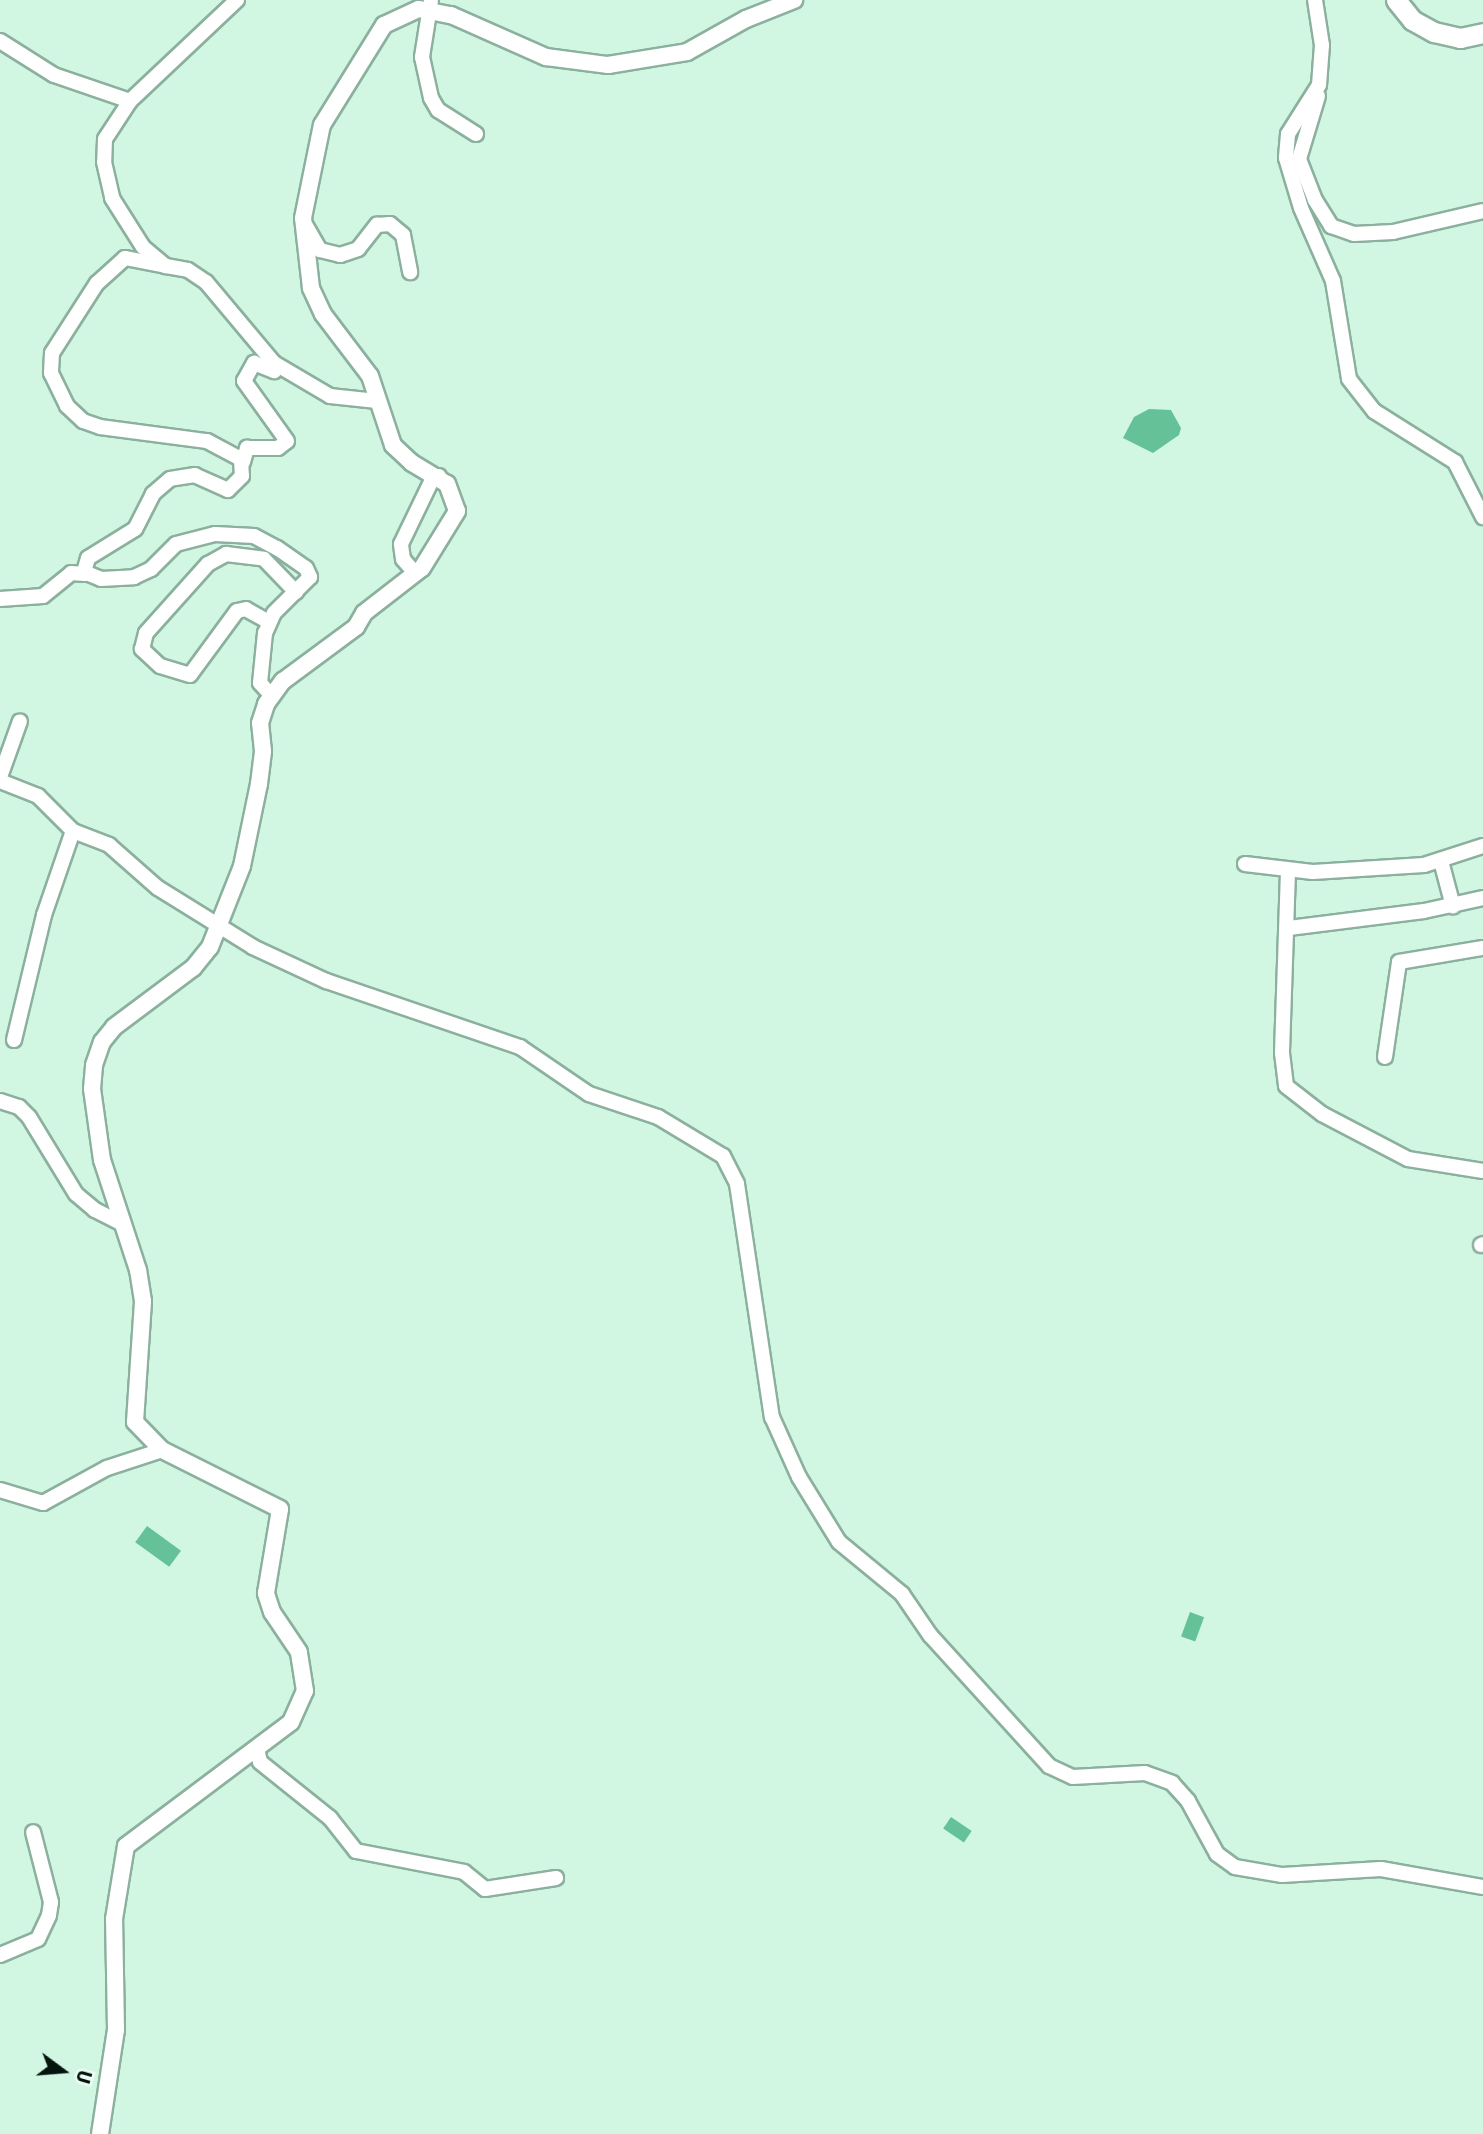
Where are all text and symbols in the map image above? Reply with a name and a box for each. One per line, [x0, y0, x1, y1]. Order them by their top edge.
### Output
north arrow [28, 2036, 98, 2106]
text: U [71, 2068, 96, 2086]

